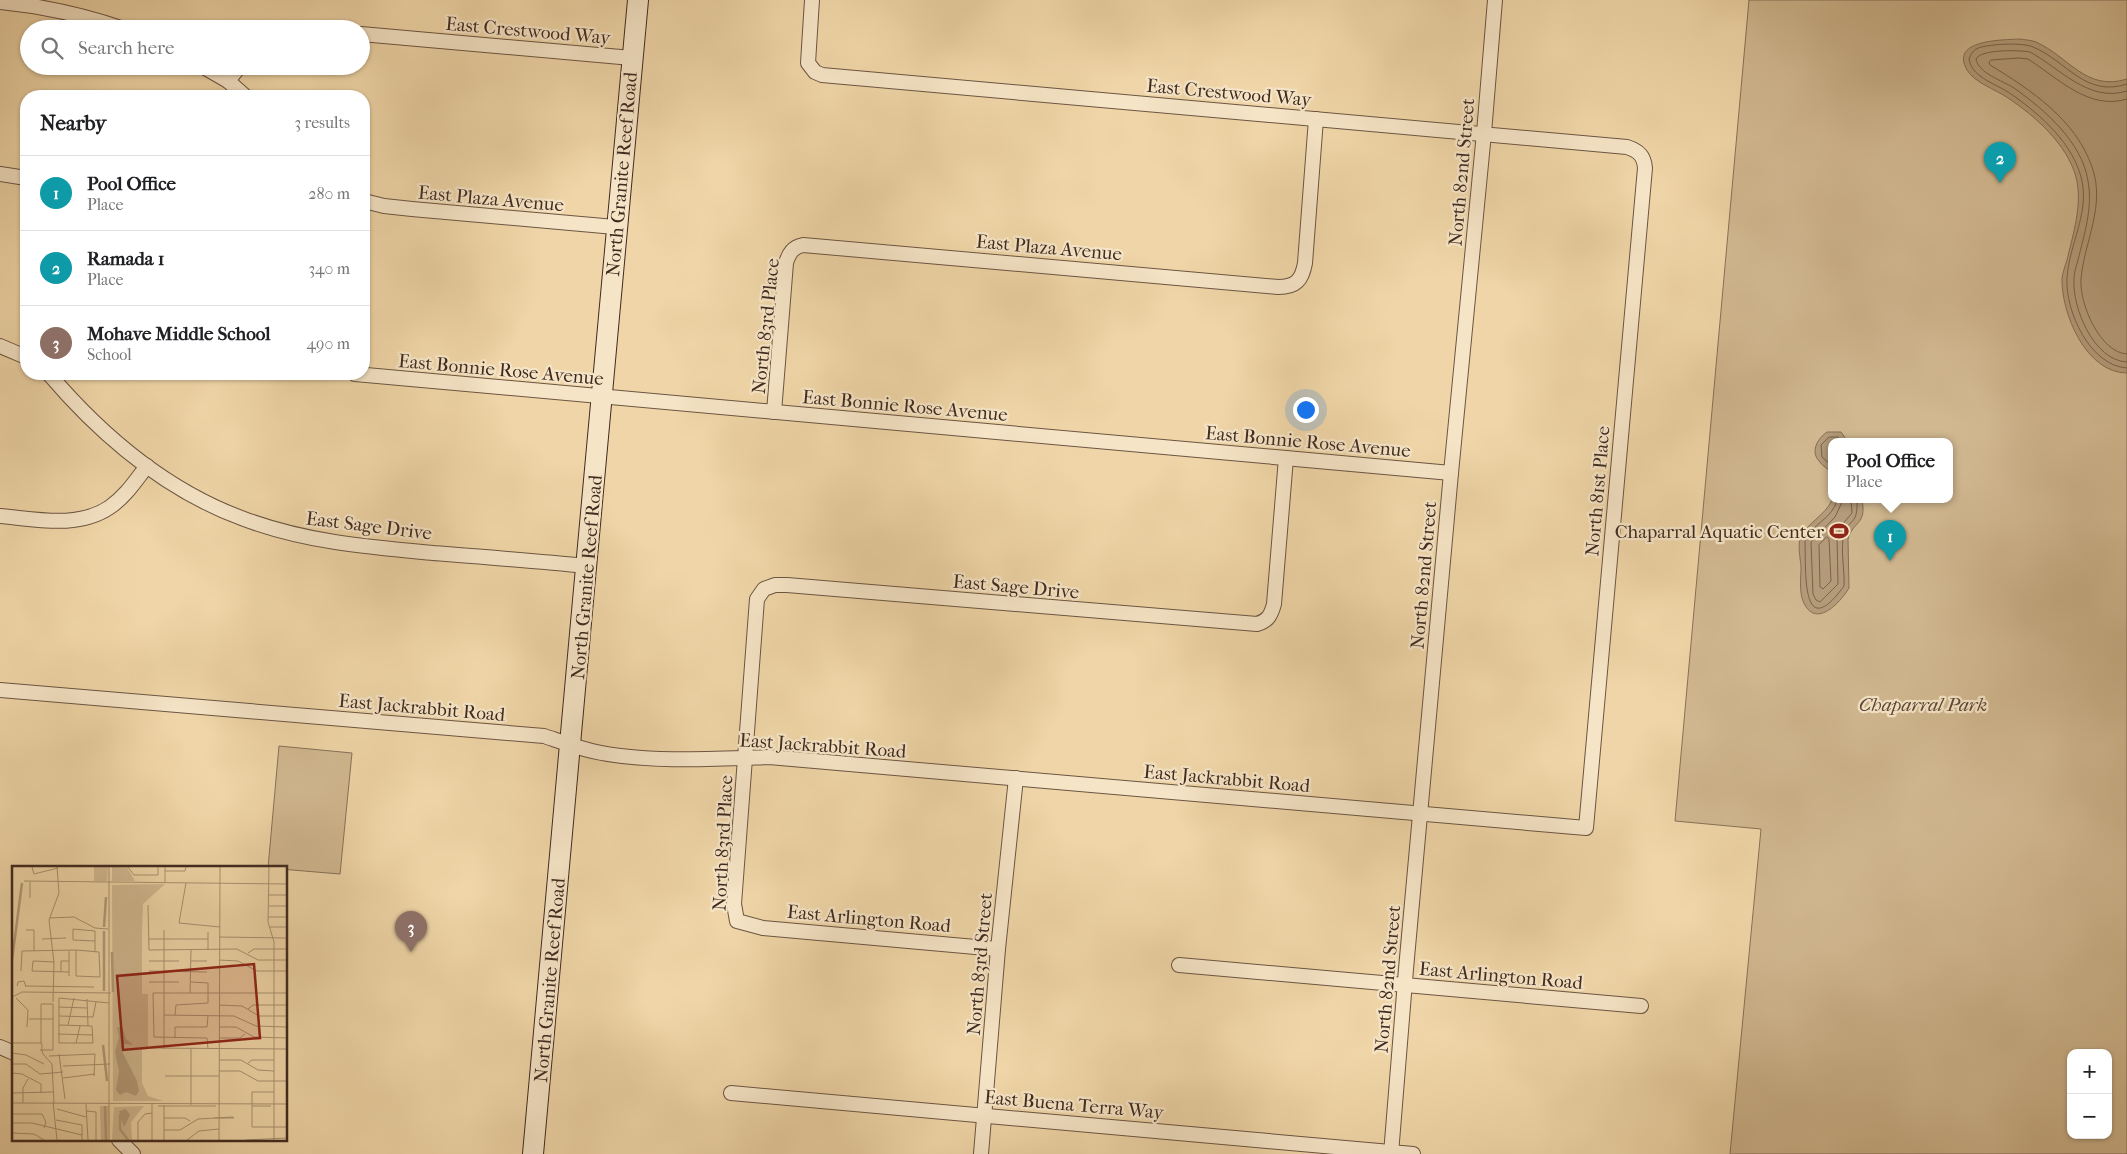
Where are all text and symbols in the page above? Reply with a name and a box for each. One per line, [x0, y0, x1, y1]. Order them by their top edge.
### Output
street label: East Crestwood Way [444, 13, 612, 49]
search box [20, 20, 370, 75]
icon: search [38, 34, 66, 62]
text: Search here [78, 37, 174, 59]
street label: North Granite Reef Road [602, 70, 642, 277]
street label: East Crestwood Way [1145, 75, 1313, 111]
street label: North 82nd Street [1445, 97, 1479, 247]
text: Nearby [40, 111, 106, 135]
text: 3 results [294, 113, 350, 132]
pin: 2 [1984, 142, 2016, 183]
text: Pool Office [87, 173, 176, 195]
street label: East Plaza Avenue [417, 182, 565, 216]
text: 1 [53, 184, 59, 203]
text: 280 m [308, 184, 350, 203]
text: Place [87, 195, 123, 214]
street label: East Plaza Avenue [975, 231, 1123, 265]
text: Ramada 1 [87, 248, 164, 270]
street label: North 83rd Place [748, 257, 784, 395]
text: 2 [52, 259, 60, 278]
text: 340 m [308, 259, 350, 278]
text: Place [87, 270, 123, 289]
text: Mohave Middle School [87, 323, 271, 345]
text: 3 [53, 334, 59, 353]
text: 490 m [307, 334, 350, 353]
text: School [87, 345, 132, 364]
street label: East Bonnie Rose Avenue [397, 350, 605, 390]
street label: East Bonnie Rose Avenue [801, 386, 1009, 426]
your location [1293, 397, 1319, 423]
street label: East Bonnie Rose Avenue [1204, 422, 1412, 462]
street label: North 81st Place [1581, 425, 1615, 557]
popup [1828, 438, 1953, 503]
text: Pool Office [1846, 450, 1935, 472]
text: Place [1846, 472, 1882, 491]
street label: North Granite Reef Road [567, 473, 607, 680]
street label: North 82nd Street [1407, 500, 1441, 650]
street label: East Sage Drive [305, 507, 433, 545]
sports icon: Chaparral Aquatic Center [1828, 520, 1850, 542]
pin: 1 [1874, 520, 1906, 561]
place label: Chaparral Aquatic Center [1615, 521, 1825, 543]
street label: East Sage Drive [952, 571, 1080, 603]
street label: East Jackrabbit Road [338, 690, 507, 726]
park label: Chaparral Park [1859, 694, 1987, 716]
street label: East Jackrabbit Road [739, 729, 908, 763]
street label: East Jackrabbit Road [1143, 761, 1312, 797]
street label: North 83rd Place [708, 774, 738, 912]
inset map [12, 866, 288, 1142]
street label: North Granite Reef Road [530, 876, 570, 1083]
street label: North 83rd Street [963, 892, 997, 1036]
street label: East Arlington Road [786, 901, 952, 937]
street label: North 82nd Street [1371, 904, 1405, 1054]
pin: 3 [395, 911, 427, 952]
street label: East Arlington Road [1418, 958, 1584, 994]
map controls [2067, 1049, 2112, 1139]
button: + [2067, 1049, 2112, 1094]
street label: East Buena Terra Way [983, 1086, 1165, 1124]
button: − [2067, 1094, 2112, 1139]

